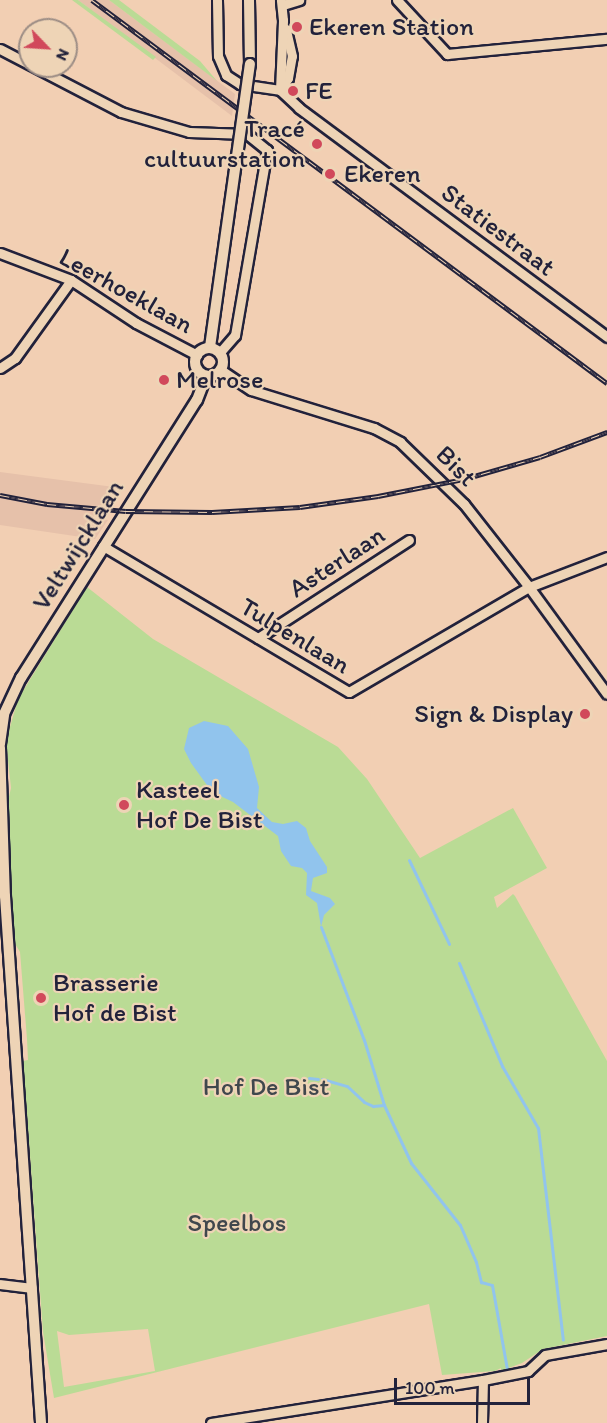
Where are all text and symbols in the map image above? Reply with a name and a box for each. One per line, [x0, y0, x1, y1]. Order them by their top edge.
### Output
place label: Ekeren Station [309, 11, 474, 43]
north arrow [18, 18, 78, 78]
marker: Ekeren Station [290, 20, 304, 34]
text: N [52, 46, 74, 64]
place label: FE [305, 75, 333, 107]
marker: FE [286, 84, 300, 98]
place label: Tracé cultuurstation [144, 113, 305, 174]
marker: Tracé cultuurstation [310, 137, 324, 151]
place label: Ekeren [344, 158, 421, 190]
marker: Ekeren [321, 165, 339, 183]
street label: Statiestraat [435, 177, 561, 283]
street label: Leerhoeklaan [54, 241, 198, 341]
place label: Melrose [176, 364, 263, 396]
marker: Melrose [157, 373, 171, 387]
street label: Bist [429, 439, 483, 493]
street label: Veltwijcklaan [26, 474, 130, 616]
street label: Asterlaan [283, 519, 391, 605]
street label: Tulpenlaan [234, 591, 356, 681]
place label: Sign & Display [415, 698, 573, 730]
marker: Sign & Display [578, 707, 592, 721]
place label: Kasteel Hof De Bist [136, 774, 263, 836]
marker: Kasteel Hof De Bist [117, 798, 131, 812]
place label: Brasserie Hof de Bist [53, 967, 177, 1028]
marker: Brasserie Hof de Bist [34, 991, 48, 1005]
park label: Hof De Bist [202, 1071, 330, 1103]
park label: Speelbos [188, 1207, 286, 1239]
scale bar [397, 1366, 534, 1404]
text: 100 m [405, 1377, 455, 1399]

